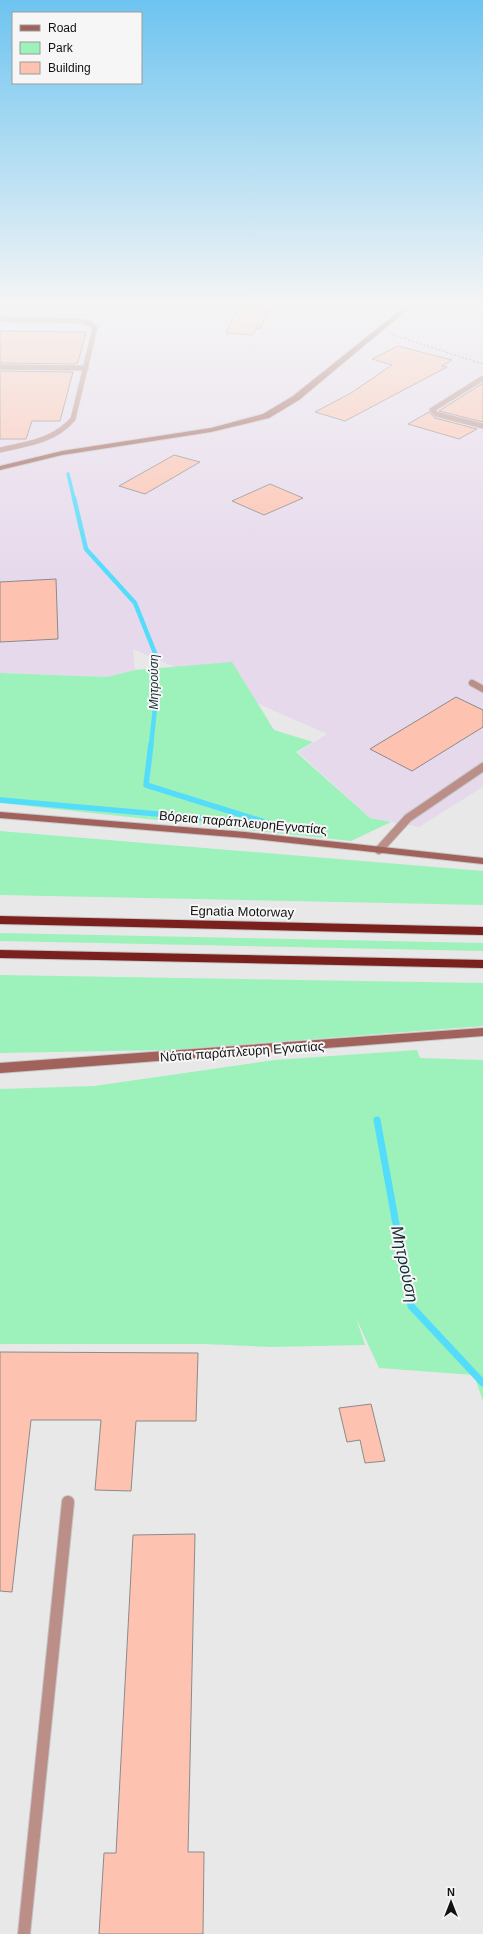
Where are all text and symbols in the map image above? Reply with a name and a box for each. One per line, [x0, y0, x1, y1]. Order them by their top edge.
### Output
legend [12, 12, 142, 84]
text: Road [48, 21, 77, 35]
text: Park [48, 41, 74, 55]
text: Building [48, 61, 91, 75]
water label: Μητρούση [147, 654, 161, 710]
street label: Βόρεια παράπλευρηΕγνατίας [158, 808, 327, 837]
street label: Egnatia Motorway [190, 903, 295, 920]
street label: Νότια παράπλευρη Εγνατίας [160, 1038, 325, 1065]
water label: Μητρούση [387, 1224, 422, 1304]
north arrow [431, 1882, 471, 1922]
text: N [447, 1886, 455, 1898]

